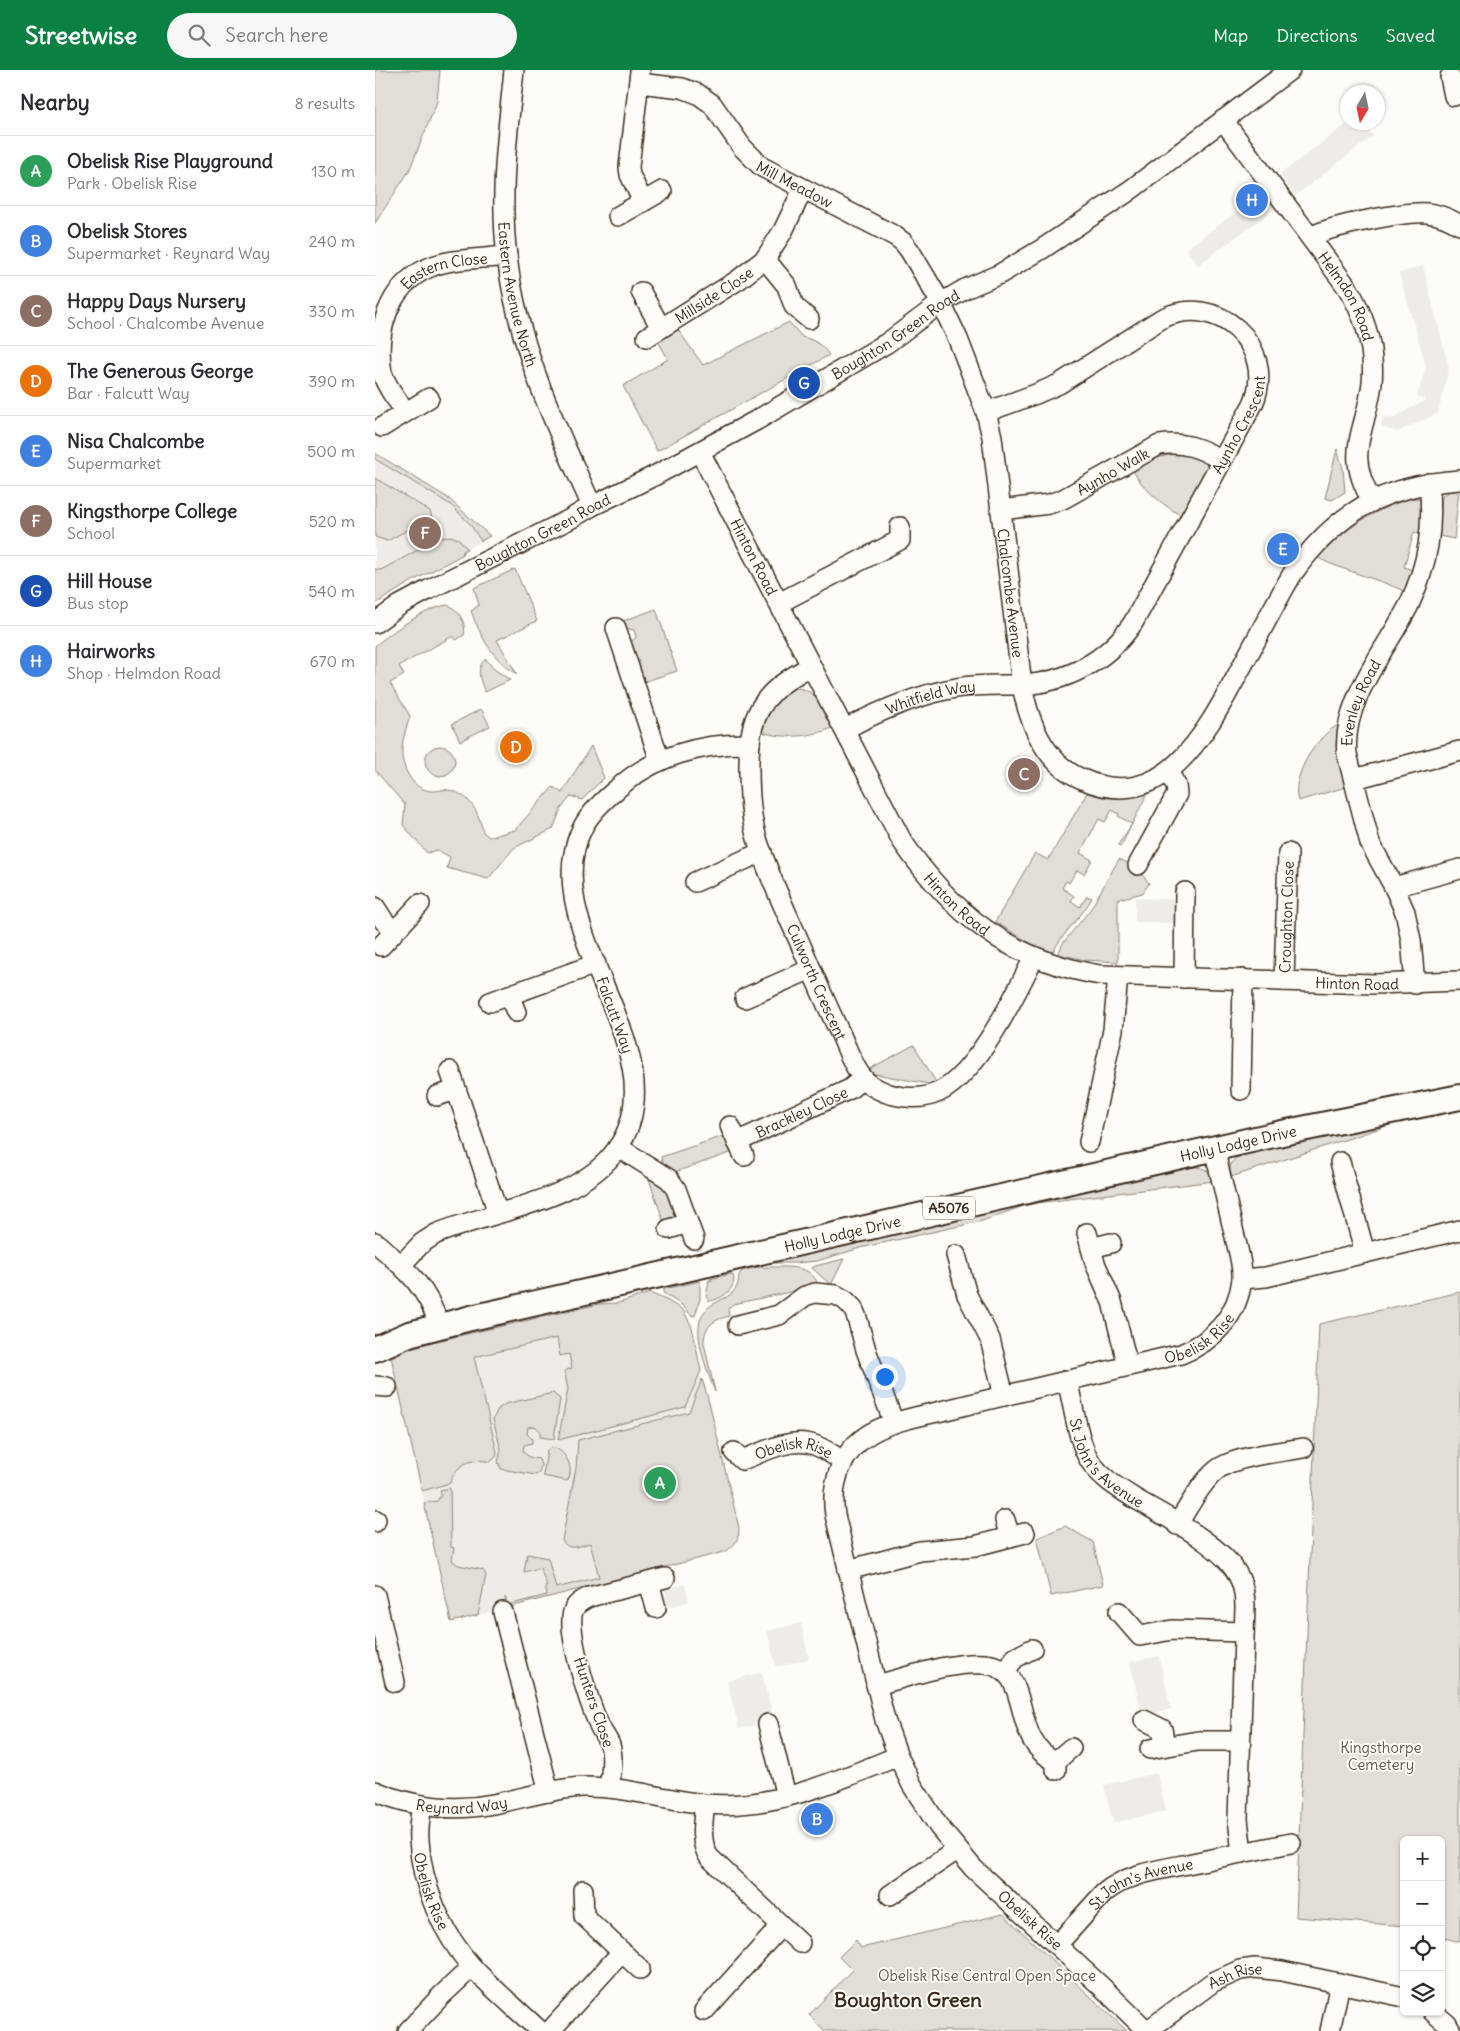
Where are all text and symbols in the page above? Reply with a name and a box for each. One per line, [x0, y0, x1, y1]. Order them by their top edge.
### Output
search box [167, 13, 517, 58]
text: Streetwise [25, 20, 137, 50]
icon: search [185, 21, 213, 49]
text: Search here [225, 23, 328, 47]
text: Map [1213, 24, 1248, 47]
text: Directions [1276, 24, 1358, 47]
text: Saved [1386, 24, 1435, 47]
north arrow [1340, 85, 1385, 130]
text: Nearby [20, 89, 90, 116]
text: 8 results [294, 93, 355, 113]
text: Obelisk Rise Playground [67, 149, 273, 173]
street label: Mill Meadow [753, 156, 836, 212]
text: A [31, 161, 41, 181]
text: 130 m [311, 161, 355, 181]
text: Park · Obelisk Rise [67, 173, 197, 193]
pin: H [1236, 181, 1268, 219]
text: Obelisk Stores [67, 219, 187, 243]
street label: Eastern Avenue North [495, 221, 542, 369]
text: B [31, 231, 41, 251]
text: 240 m [309, 231, 355, 251]
text: Supermarket · Reynard Way [67, 243, 270, 263]
street label: Eastern Close [396, 248, 488, 293]
street label: Helmdon Road [1314, 248, 1378, 343]
street label: Millside Close [671, 262, 757, 327]
street label: Boughton Green Road [828, 285, 963, 383]
text: Happy Days Nursery [67, 289, 246, 313]
text: C [31, 301, 41, 321]
text: 330 m [308, 301, 355, 321]
text: School · Chalcombe Avenue [67, 313, 264, 333]
text: The Generous George [67, 359, 253, 383]
pin: G [788, 364, 820, 402]
text: D [30, 371, 42, 391]
text: 390 m [308, 371, 355, 391]
street label: Aynho Crescent [1207, 375, 1268, 477]
text: Bar · Falcutt Way [67, 383, 190, 403]
text: Nisa Chalcombe [67, 429, 204, 453]
text: E [31, 441, 41, 461]
text: 500 m [307, 441, 355, 461]
street label: Aynho Walk [1073, 443, 1152, 499]
text: Supermarket [67, 453, 161, 473]
street label: Boughton Green Road [472, 489, 613, 575]
text: Kingsthorpe College [67, 499, 237, 523]
text: F [31, 511, 41, 531]
text: 520 m [309, 511, 355, 531]
pin: F [409, 514, 441, 552]
street label: Hinton Road [727, 515, 782, 598]
text: School [67, 523, 115, 543]
street label: Chalcombe Avenue [994, 527, 1028, 659]
pin: E [1267, 530, 1299, 568]
text: Hill House [67, 569, 152, 593]
text: G [30, 581, 42, 601]
text: 540 m [308, 581, 355, 601]
text: Bus stop [67, 593, 129, 613]
text: Hairworks [67, 639, 155, 663]
text: H [30, 651, 42, 671]
text: 670 m [310, 651, 355, 671]
street label: Evenley Road [1337, 656, 1385, 746]
text: Shop · Helmdon Road [67, 663, 221, 683]
street label: Whitfield Way [882, 676, 976, 718]
pin: D [500, 728, 532, 766]
pin: C [1008, 755, 1040, 793]
street label: Croughton Close [1275, 861, 1297, 973]
street label: Hinton Road [920, 868, 994, 939]
street label: Culworth Crescent [783, 921, 851, 1043]
street label: Hinton Road [1315, 973, 1399, 994]
street label: Falcutt Way [592, 974, 638, 1056]
street label: Brackley Close [752, 1082, 850, 1142]
street label: Holly Lodge Drive [1178, 1121, 1298, 1165]
road number: A5076 [923, 1196, 975, 1220]
street label: Holly Lodge Drive [782, 1211, 902, 1256]
street label: Obelisk Rise [1162, 1309, 1238, 1367]
your location [872, 1364, 898, 1390]
street label: St John's Avenue [1066, 1416, 1147, 1511]
street label: Obelisk Rise [752, 1433, 837, 1463]
pin: A [644, 1464, 676, 1502]
street label: Hunters Close [570, 1654, 618, 1750]
park label: Kingsthorpe Cemetery [1340, 1738, 1422, 1774]
street label: Reynard Way [414, 1792, 509, 1817]
pin: B [801, 1800, 833, 1838]
map controls [1400, 1836, 1445, 2016]
button: + [1400, 1836, 1445, 1881]
street label: Obelisk Rise [411, 1851, 454, 1933]
street label: St John's Avenue [1084, 1854, 1195, 1913]
button: − [1400, 1881, 1445, 1926]
street label: Obelisk Rise [994, 1886, 1066, 1954]
button: locate [1400, 1926, 1445, 1971]
street label: Ash Rise [1205, 1958, 1263, 1992]
park label: Obelisk Rise Central Open Space [878, 1966, 1096, 1985]
button: layers [1400, 1971, 1445, 2016]
district label: Boughton Green [834, 1987, 982, 2012]

